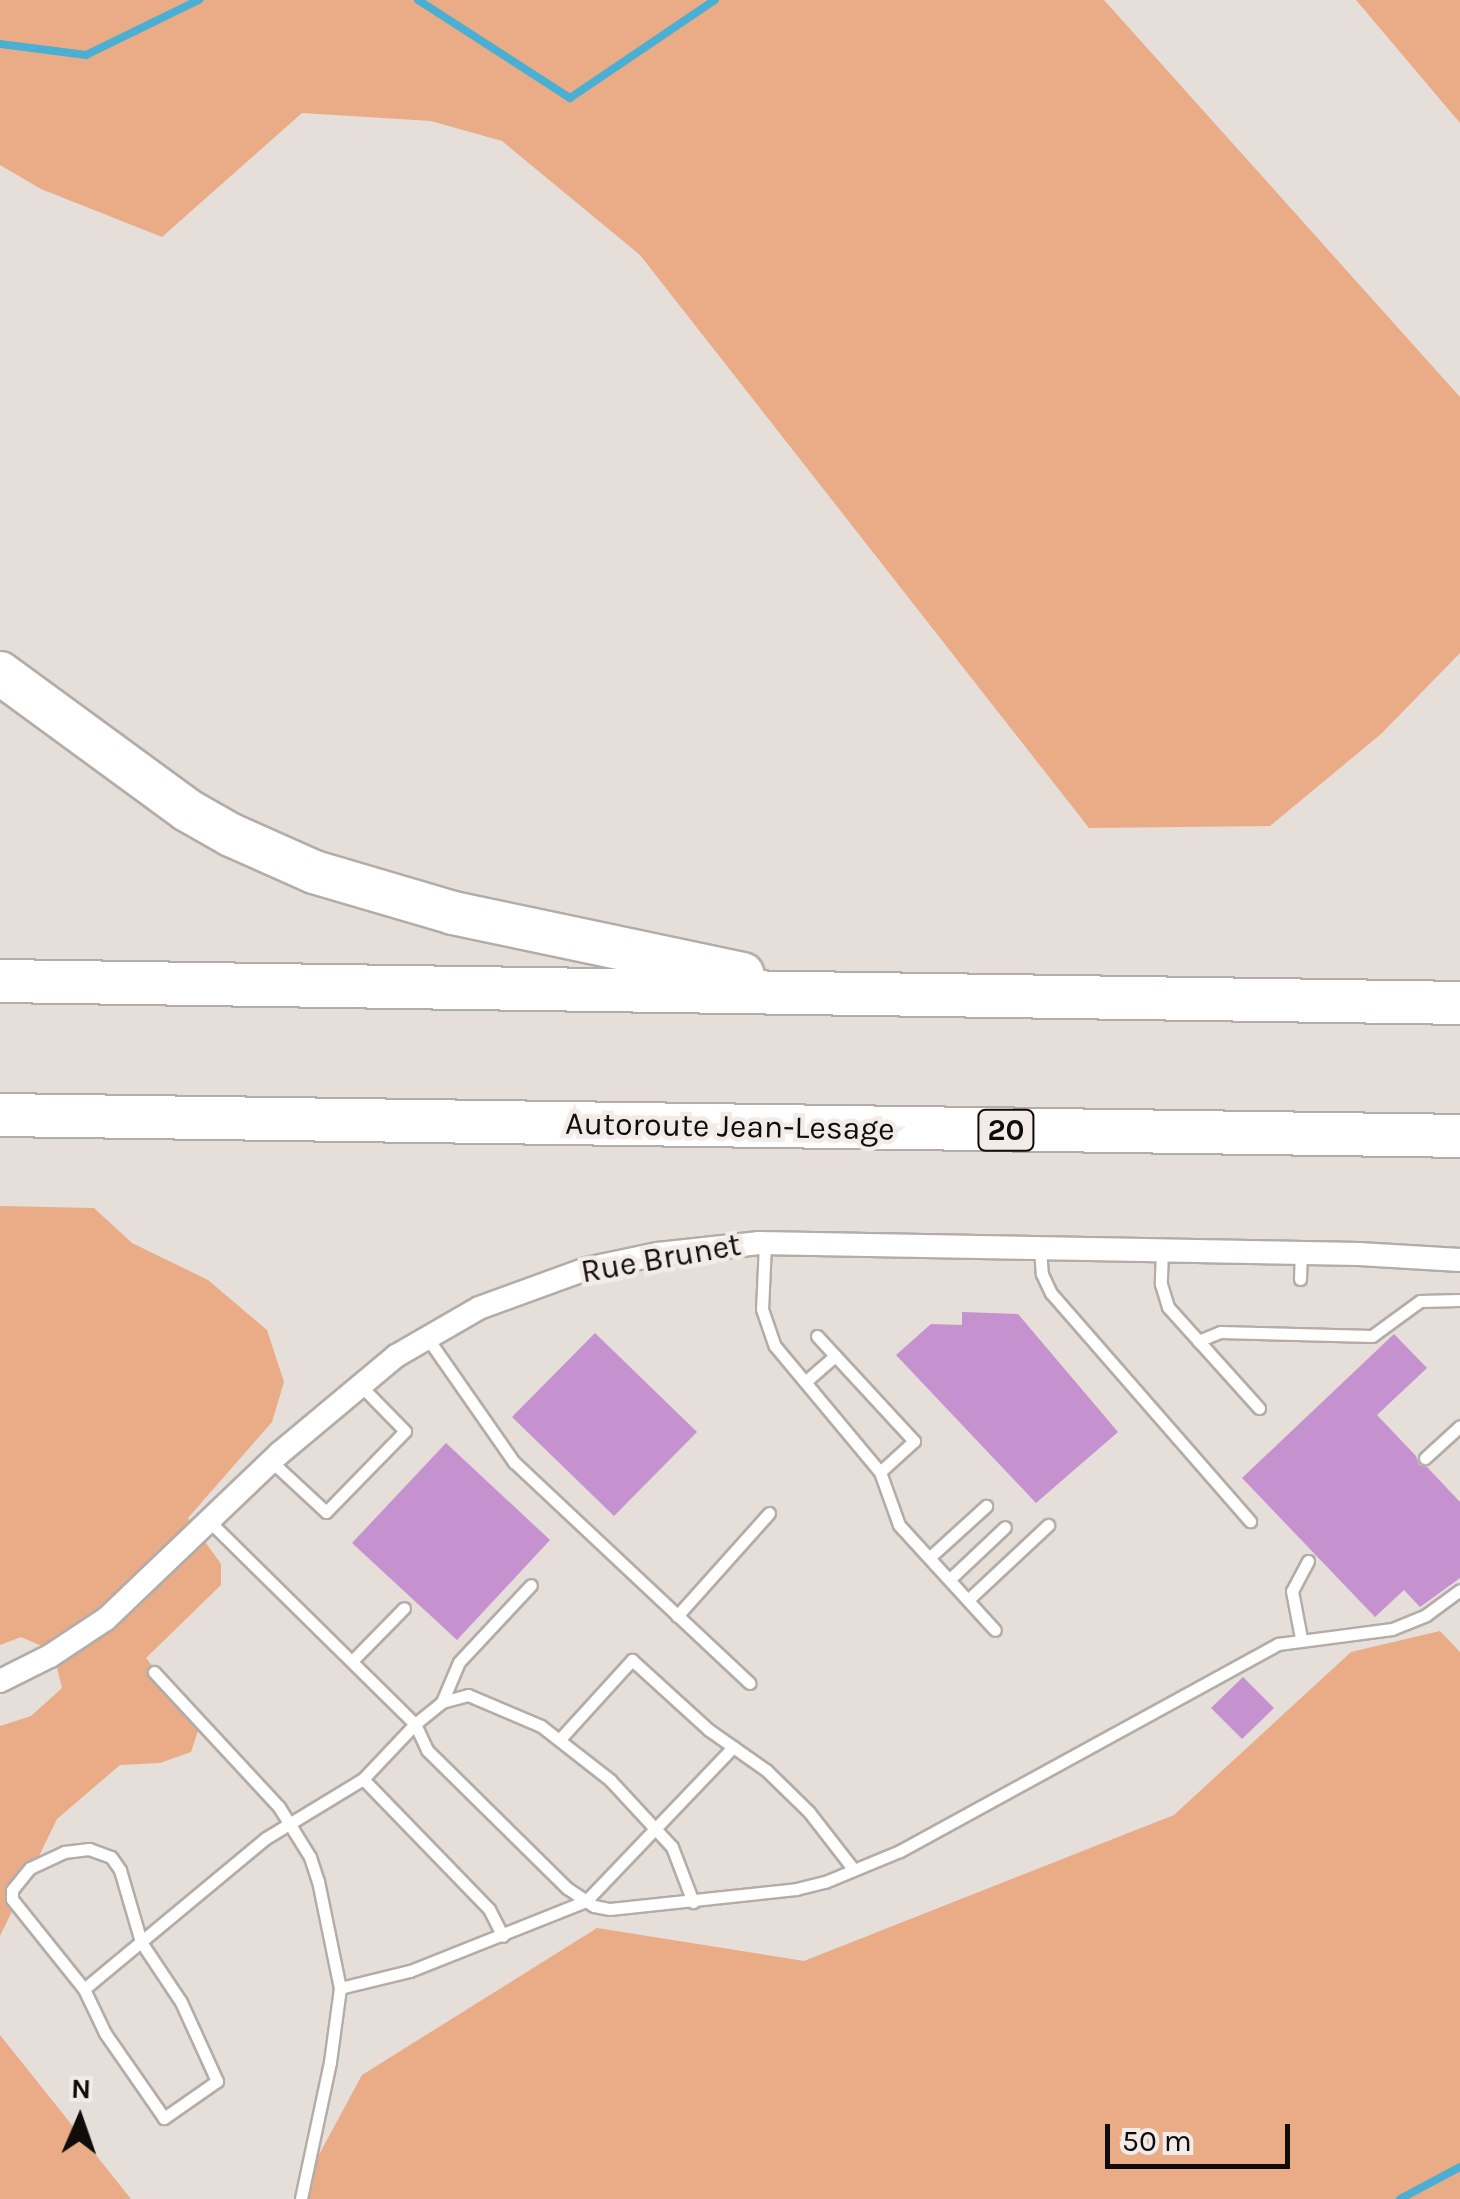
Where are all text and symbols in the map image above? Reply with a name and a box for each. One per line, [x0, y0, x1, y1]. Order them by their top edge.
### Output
street label: Autoroute Jean-Lesage [565, 1105, 895, 1149]
road number: 20 [976, 1105, 1036, 1155]
street label: Rue Brunet [578, 1226, 744, 1292]
north arrow [30, 2069, 130, 2169]
text: N [70, 2072, 92, 2105]
scale bar [1110, 2104, 1295, 2166]
text: 50 m [1122, 2123, 1192, 2159]

